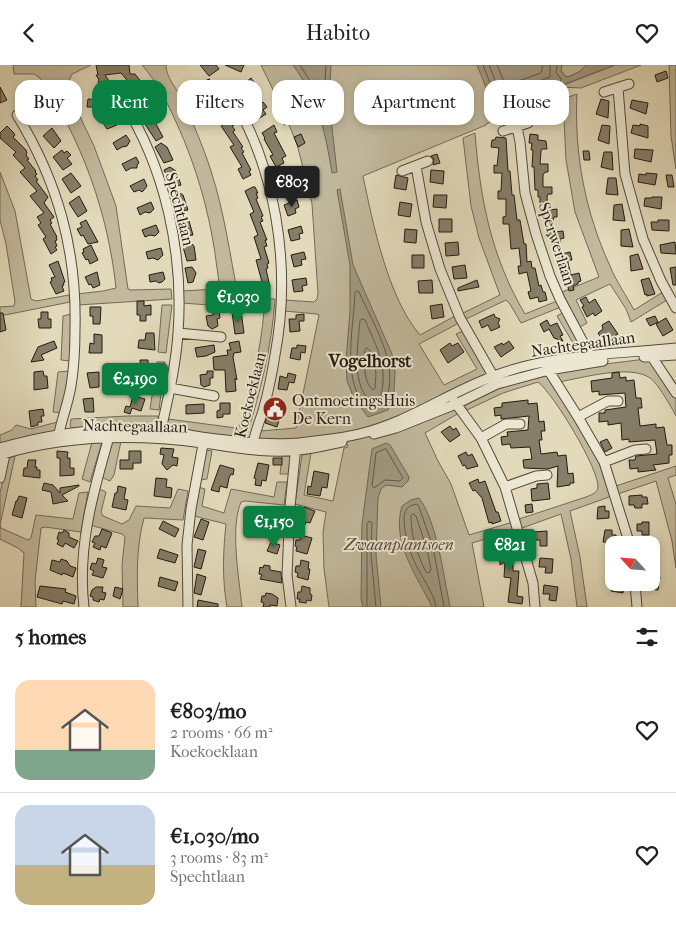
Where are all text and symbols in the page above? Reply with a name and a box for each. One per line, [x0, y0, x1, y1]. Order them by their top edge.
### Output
icon: back [15, 19, 43, 47]
icon: heart [633, 19, 661, 47]
text: Habito [306, 20, 370, 46]
chip: Buy [15, 80, 82, 125]
chip: Rent [92, 80, 167, 125]
chip: Filters [177, 80, 262, 125]
chip: New [272, 80, 344, 125]
chip: Apartment [354, 80, 474, 125]
chip: House [484, 80, 569, 125]
pin: €803 [262, 165, 322, 208]
street label: Spechtlaan [162, 170, 198, 248]
text: €803 [276, 172, 308, 191]
street label: Sperwerlaan [535, 200, 580, 289]
pin: €1,030 [197, 281, 279, 323]
text: €1,030 [217, 287, 259, 306]
street label: Nachtegaallaan [530, 327, 637, 361]
street label: Koekoeklaan [230, 349, 270, 440]
district label: Vogelhorst [328, 351, 412, 372]
pin: €2,190 [94, 363, 176, 405]
text: €2,190 [113, 369, 157, 388]
place label: OntmoetingsHuis De Kern [292, 391, 415, 428]
public building icon: OntmoetingsHuis De Kern [262, 396, 288, 422]
street label: Nachtegaallaan [82, 416, 188, 436]
pin: €1,150 [233, 505, 315, 548]
text: €1,150 [254, 512, 294, 531]
pin: €821 [480, 529, 540, 571]
park label: Zwaanplantsoen [343, 535, 454, 554]
text: €821 [494, 535, 526, 554]
north arrow [605, 536, 660, 591]
map controls [605, 536, 660, 591]
icon: filters [633, 623, 661, 651]
text: 5 homes [15, 625, 86, 649]
text: €803/mo [170, 699, 246, 723]
icon: home [55, 700, 115, 760]
icon: heart [633, 716, 661, 744]
text: 2 rooms · 66 m² [170, 723, 272, 742]
text: Koekoeklaan [170, 742, 258, 761]
text: €1,030/mo [170, 824, 259, 848]
icon: home [55, 825, 115, 885]
icon: heart [633, 841, 661, 869]
text: 3 rooms · 83 m² [170, 848, 268, 867]
text: Spechtlaan [170, 867, 245, 886]

